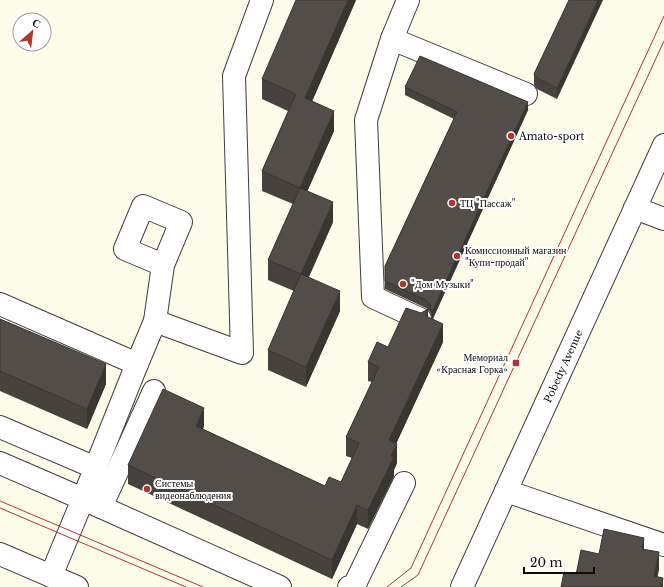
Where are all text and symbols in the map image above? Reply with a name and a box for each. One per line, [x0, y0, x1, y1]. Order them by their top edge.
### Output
north arrow [12, 12, 52, 52]
text: С [30, 15, 44, 31]
place label: Amato-sport [518, 130, 585, 143]
marker: Amato-sport [506, 131, 516, 141]
place label: ТЦ "Пассаж" [460, 197, 516, 210]
marker: ТЦ "Пассаж" [447, 198, 457, 208]
place label: Комиссионный магазин "Купи-продай" [465, 244, 567, 269]
marker: Комиссионный магазин "Купи-продай" [452, 251, 462, 261]
place label: "Дом Музыки" [411, 278, 474, 291]
marker: "Дом Музыки" [398, 279, 408, 289]
street label: Pobedy Avenue [541, 327, 586, 405]
place label: Мемориал «Красная Горка» [436, 351, 508, 376]
marker: Мемориал «Красная Горка» [511, 358, 521, 368]
place label: Системы видеонаблюдения [155, 477, 231, 502]
marker: Системы видеонаблюдения [142, 484, 152, 494]
scale bar [524, 549, 594, 575]
text: 20 m [530, 555, 562, 570]

